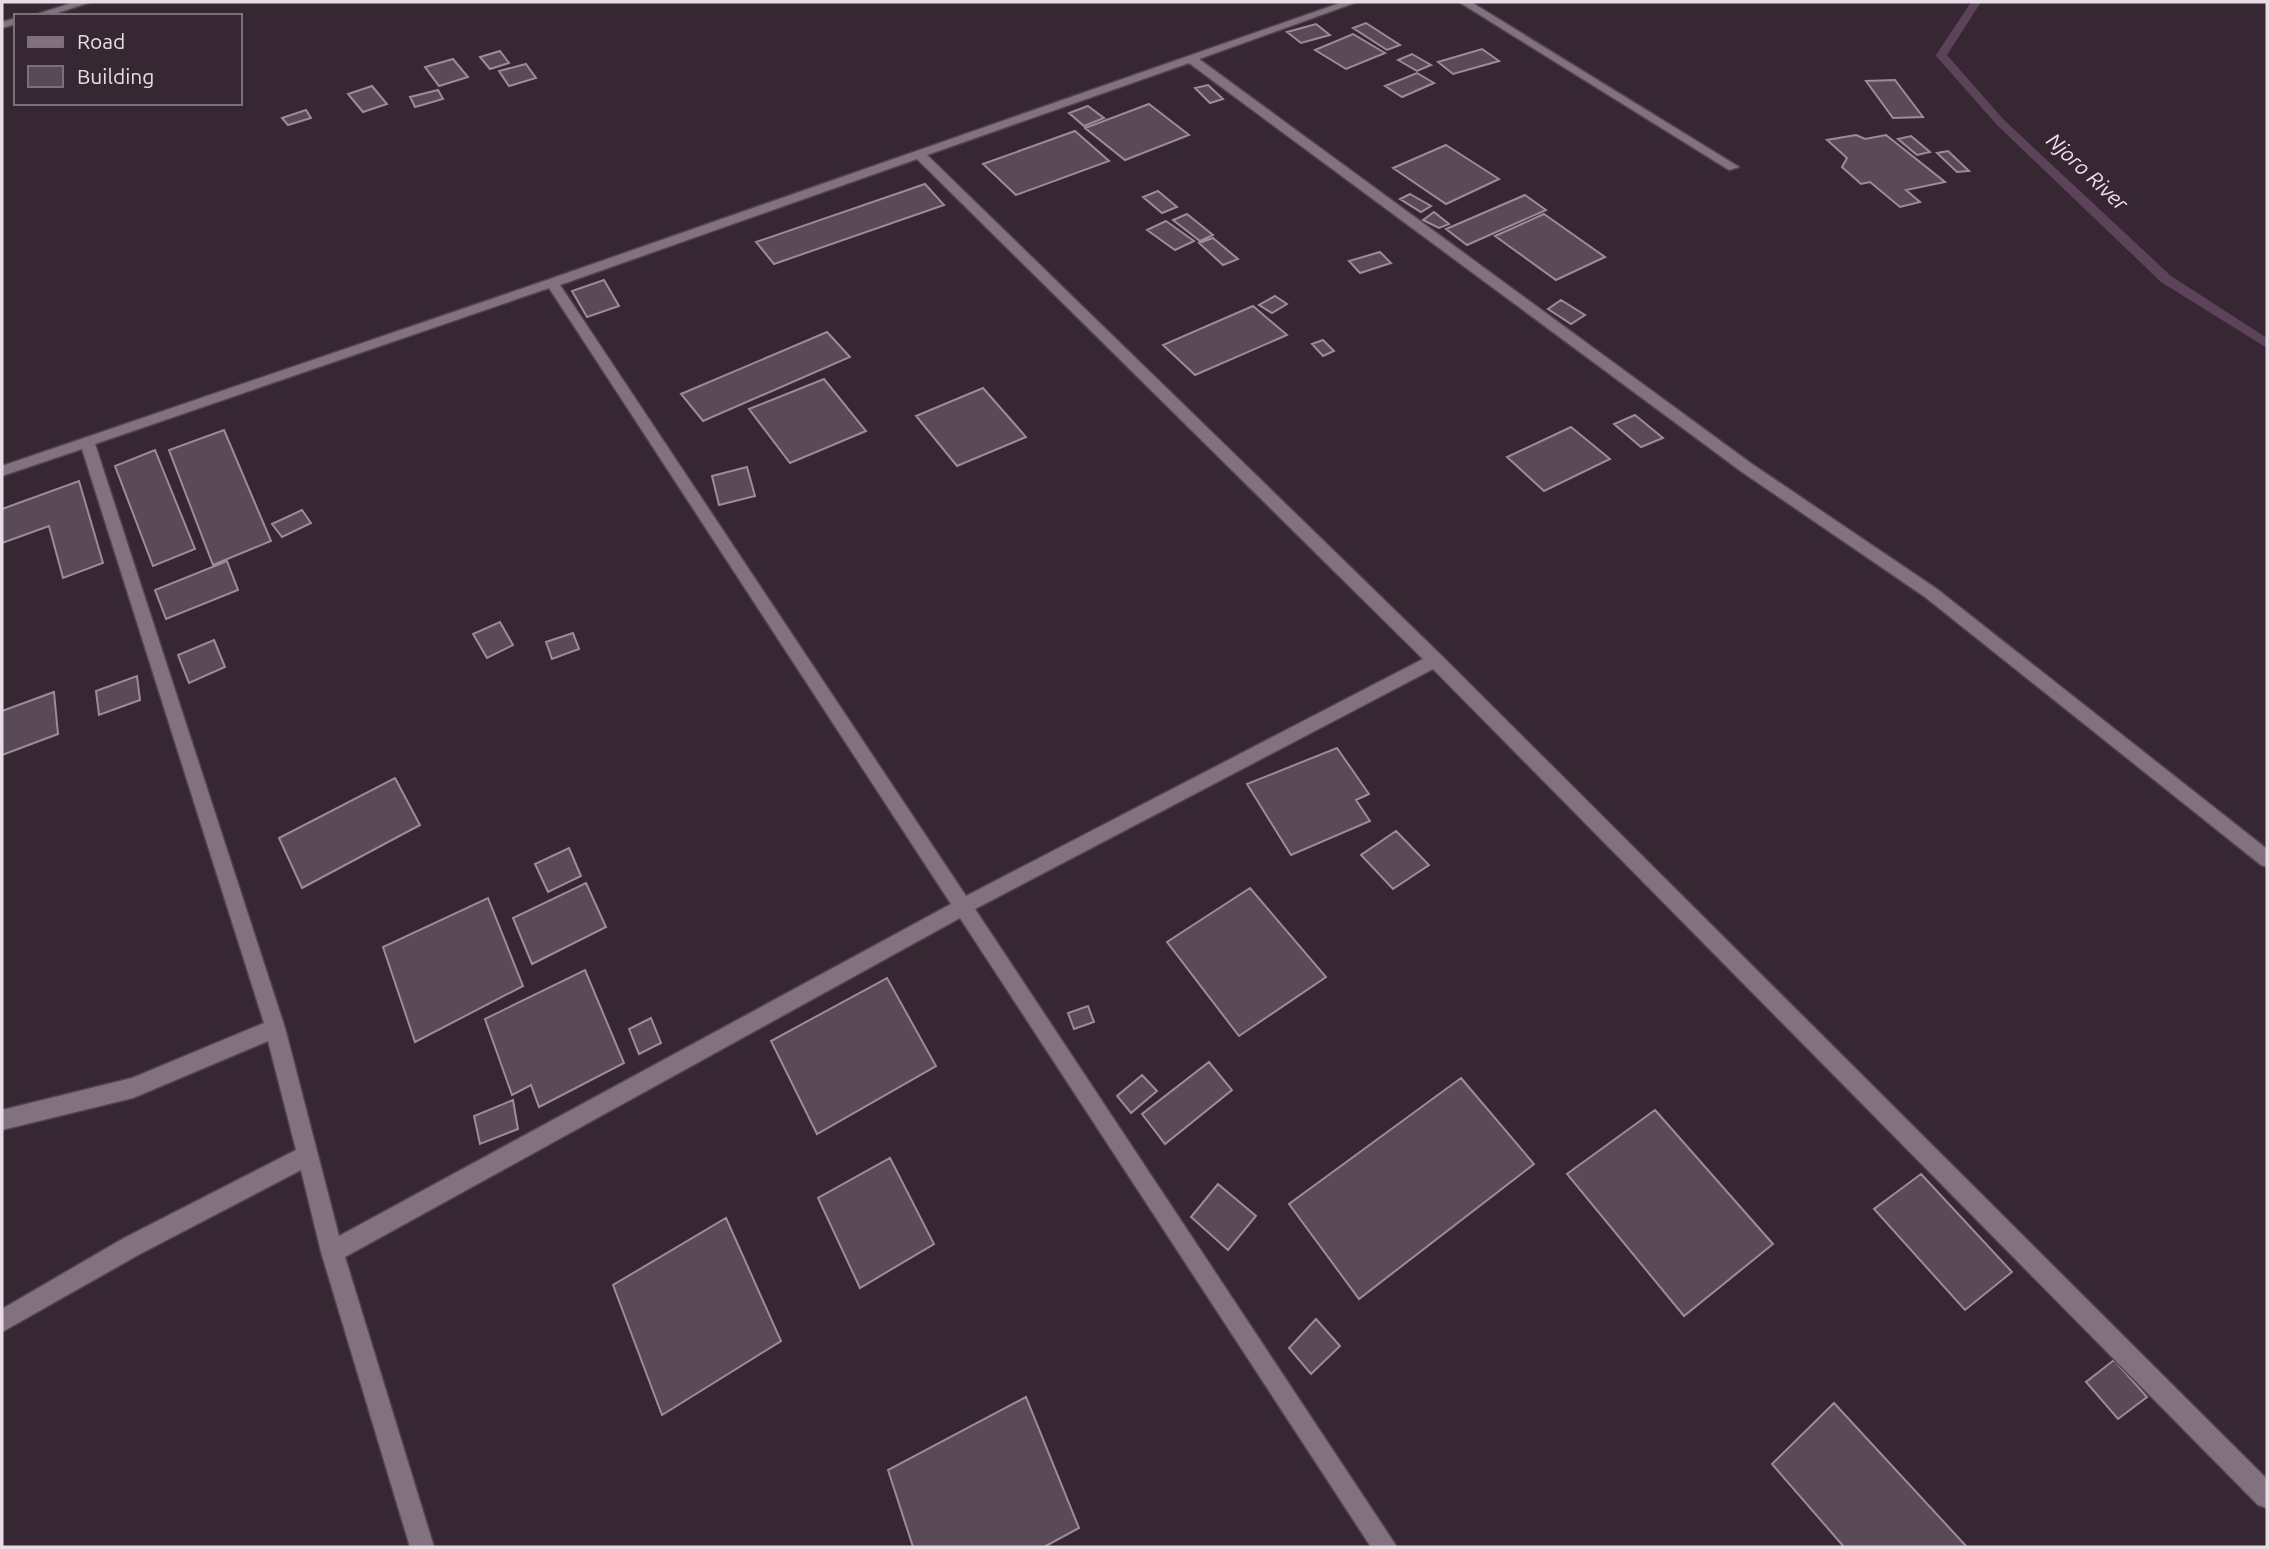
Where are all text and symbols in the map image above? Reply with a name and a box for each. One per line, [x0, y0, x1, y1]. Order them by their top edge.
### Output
legend [14, 14, 242, 105]
text: Road [77, 29, 125, 53]
text: Building [77, 64, 154, 88]
water label: Njoro River [2042, 128, 2134, 215]

